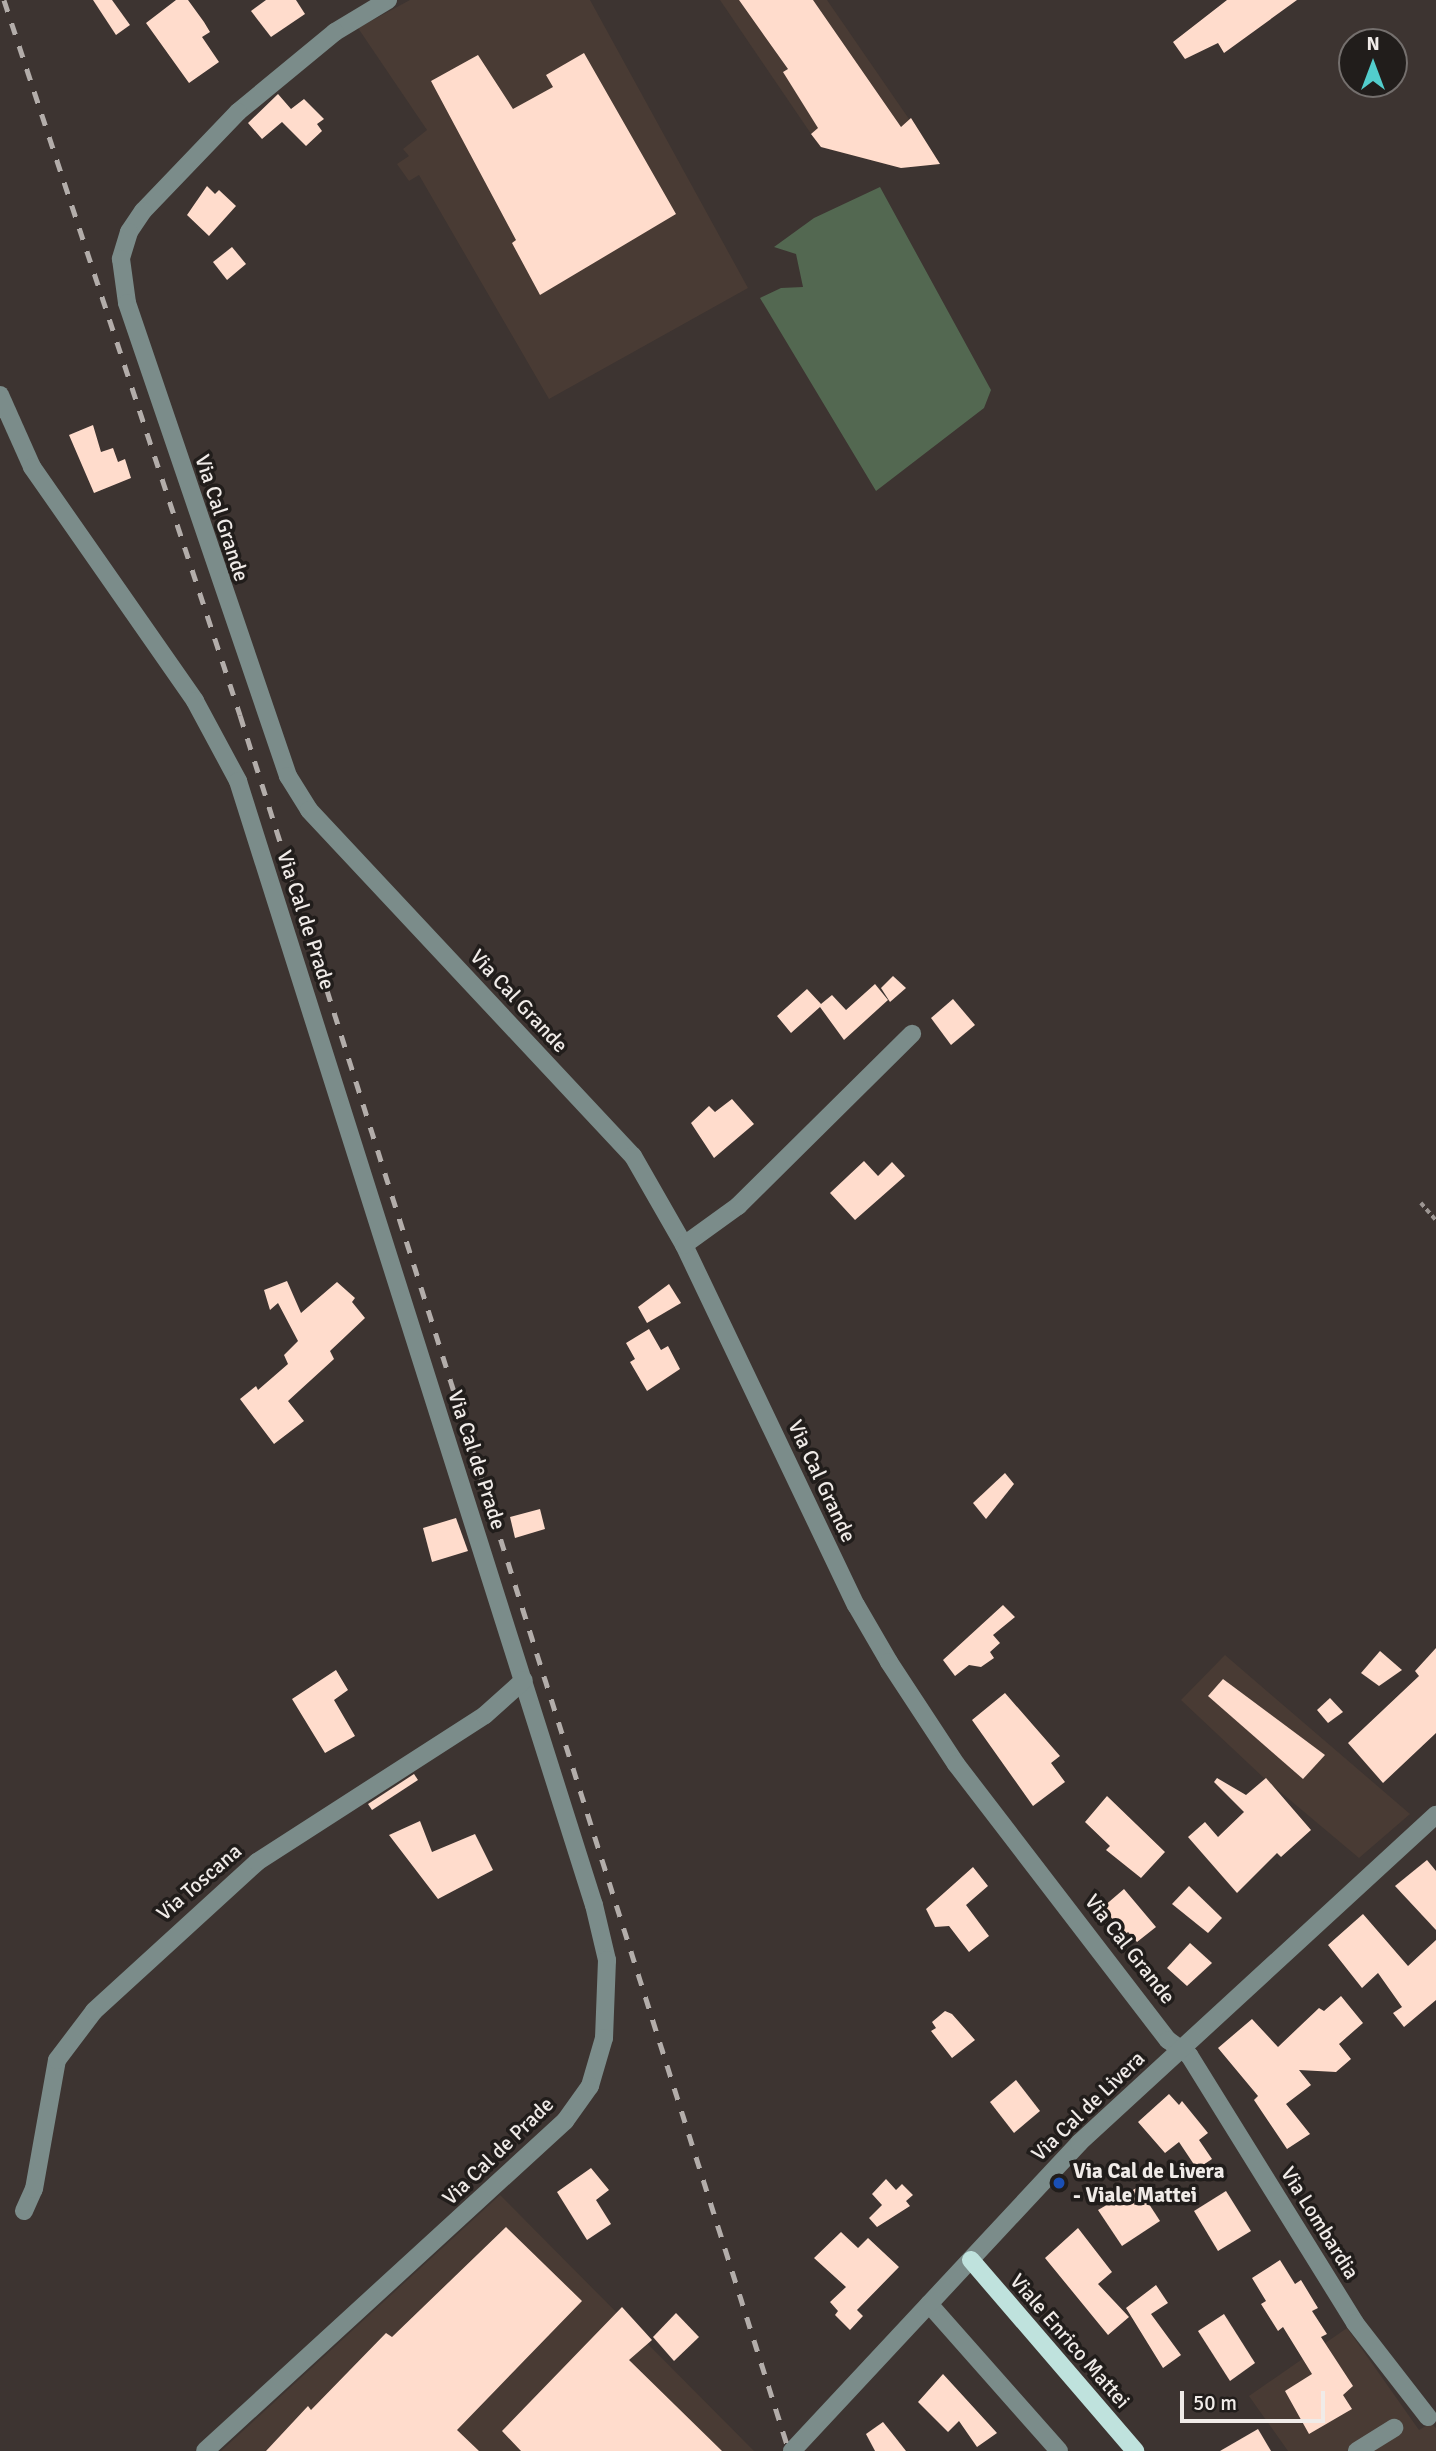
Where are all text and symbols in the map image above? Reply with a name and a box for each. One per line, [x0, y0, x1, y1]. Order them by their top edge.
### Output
north arrow [1338, 28, 1408, 98]
text: N [1366, 32, 1380, 56]
street label: Via Cal Grande [190, 451, 254, 585]
street label: Via Cal de Prade [272, 847, 340, 993]
street label: Via Cal Grande [465, 944, 573, 1058]
street label: Via Cal de Prade [443, 1387, 511, 1533]
street label: Via Cal Grande [783, 1416, 861, 1546]
street label: Via Toscana [151, 1838, 247, 1926]
street label: Via Cal Grande [1079, 1889, 1181, 2009]
street label: Via Cal de Livera [1026, 2046, 1150, 2166]
street label: Via Cal de Prade [437, 2092, 559, 2210]
place label: Via Cal de Livera - Viale Mattei [1073, 2158, 1224, 2208]
street label: Via Lombardia [1275, 2162, 1365, 2284]
marker: Via Cal de Livera - Viale Mattei [1051, 2175, 1067, 2191]
street label: Viale Enrico Mattei [1005, 2269, 1135, 2413]
scale bar [1184, 2378, 1329, 2422]
text: 50 m [1193, 2390, 1237, 2416]

